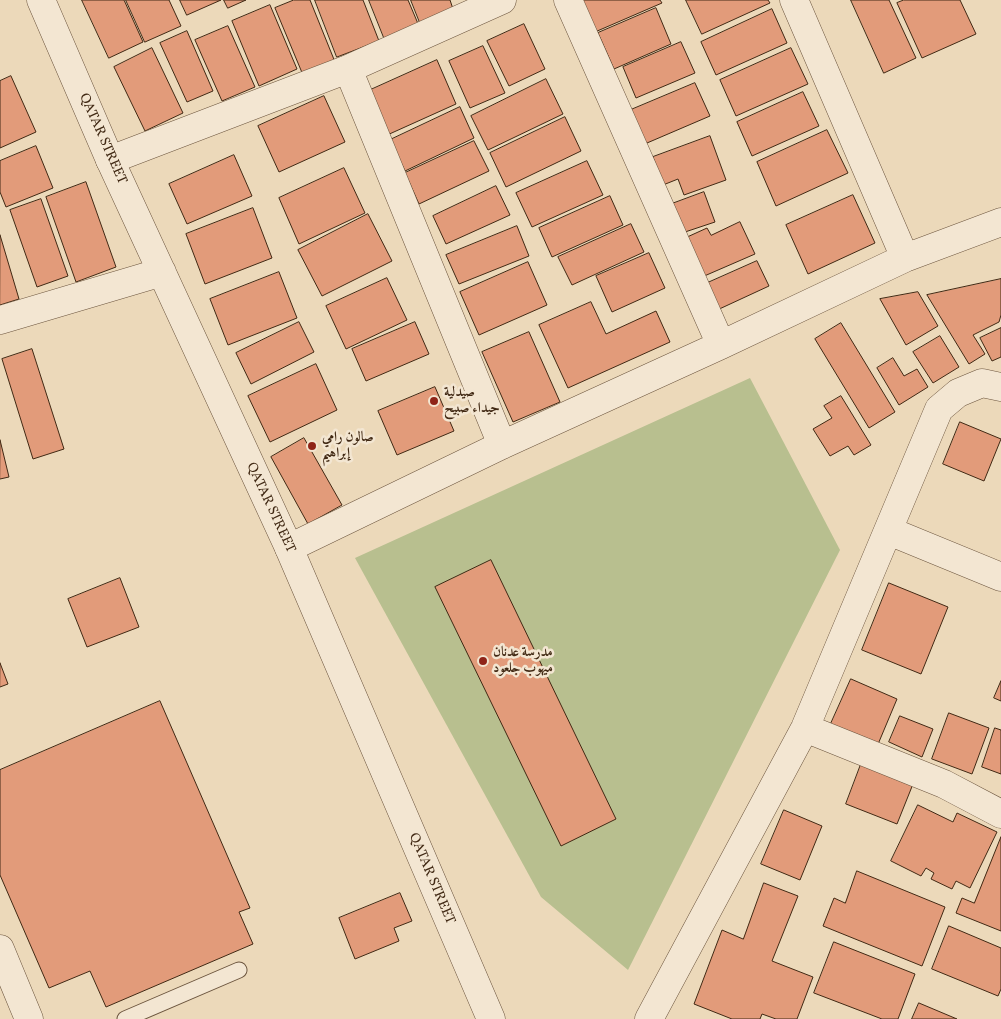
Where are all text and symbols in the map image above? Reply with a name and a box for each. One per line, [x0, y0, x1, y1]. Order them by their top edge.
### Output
street label: QATAR STREET [74, 91, 130, 187]
place label: صيدلية جيداء صبيح [444, 385, 500, 418]
marker: صيدلية جيداء صبيح [428, 395, 440, 407]
place label: صالون رامي إبراهيم [322, 430, 374, 462]
marker: صالون رامي إبراهيم [306, 440, 318, 452]
street label: QATAR STREET [242, 460, 298, 556]
place label: مدرسة عدنان ميهوب جلعود [493, 645, 553, 678]
marker: مدرسة عدنان ميهوب جلعود [477, 655, 489, 667]
street label: QATAR STREET [404, 831, 458, 927]

